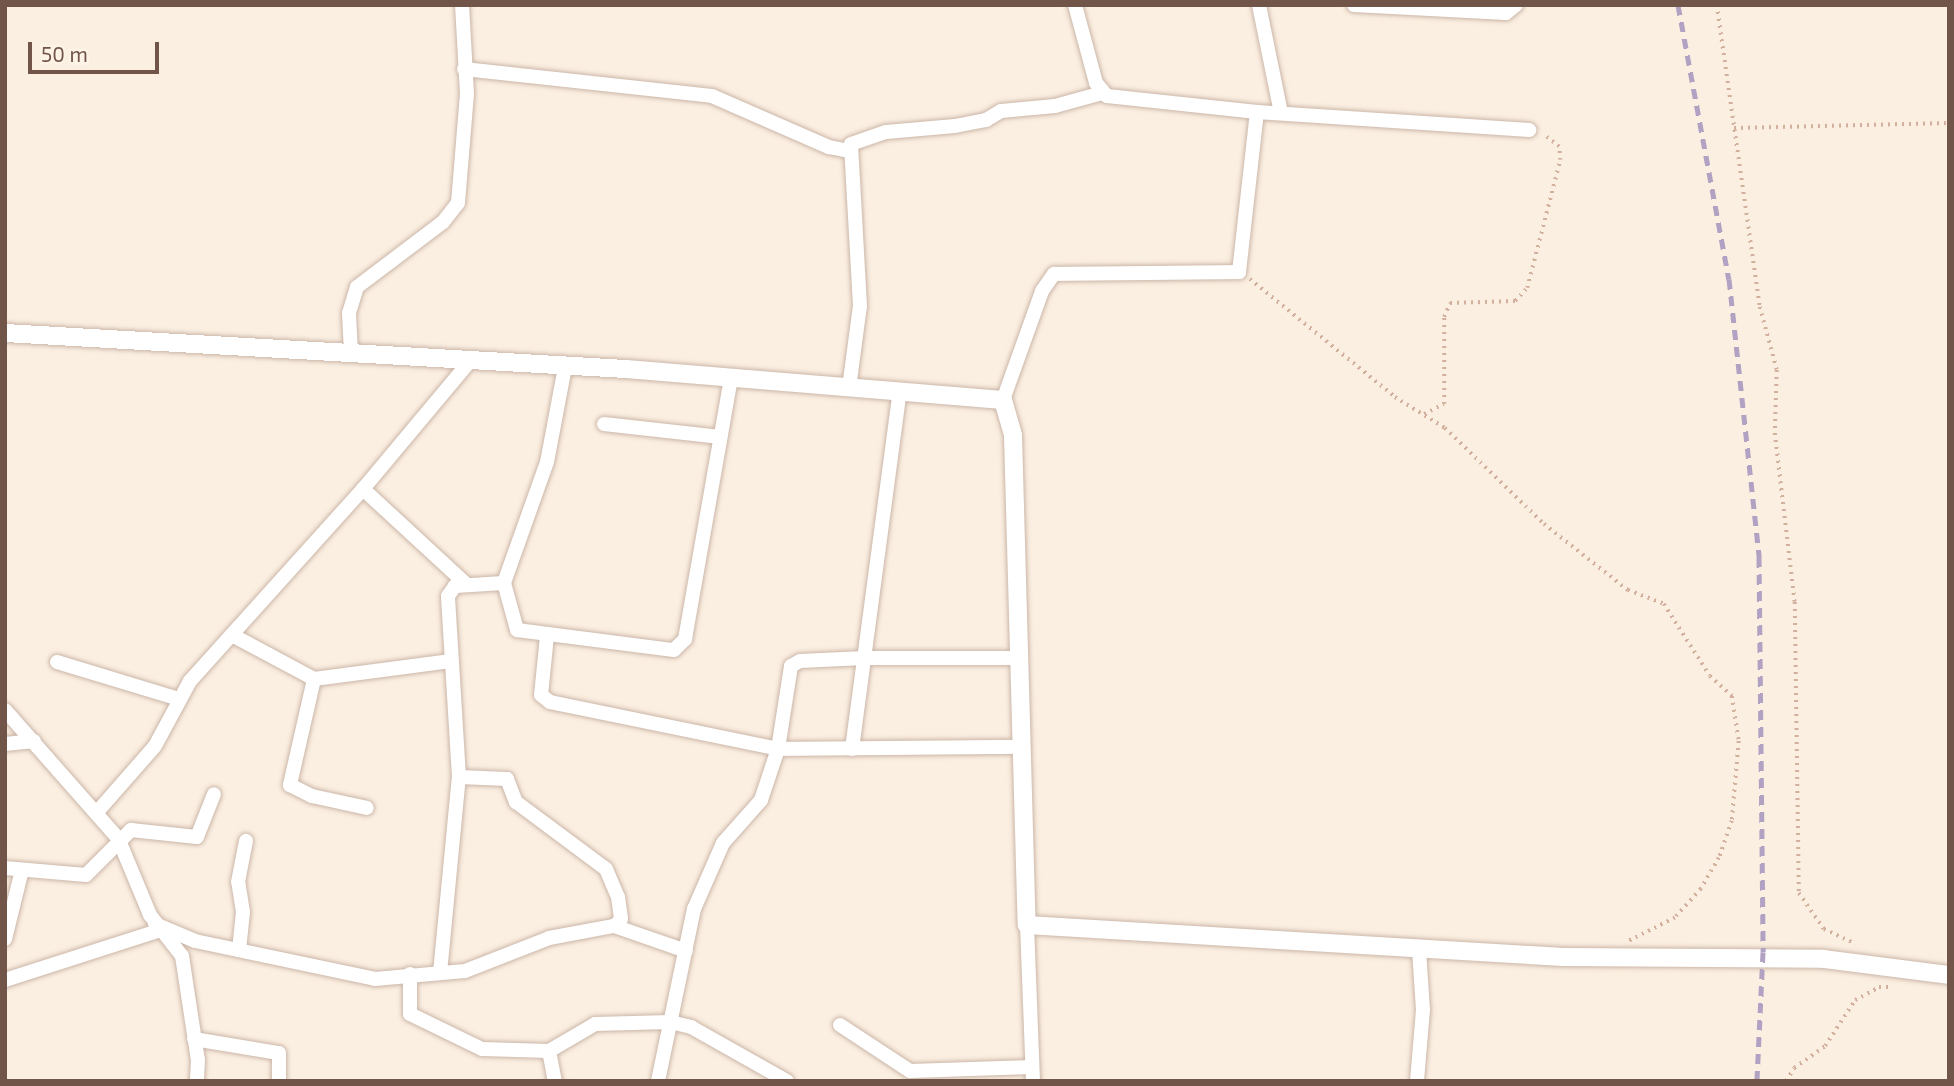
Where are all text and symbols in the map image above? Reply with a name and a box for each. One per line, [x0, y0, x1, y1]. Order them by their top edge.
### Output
scale bar [32, 28, 163, 72]
text: 50 m [41, 41, 88, 66]

